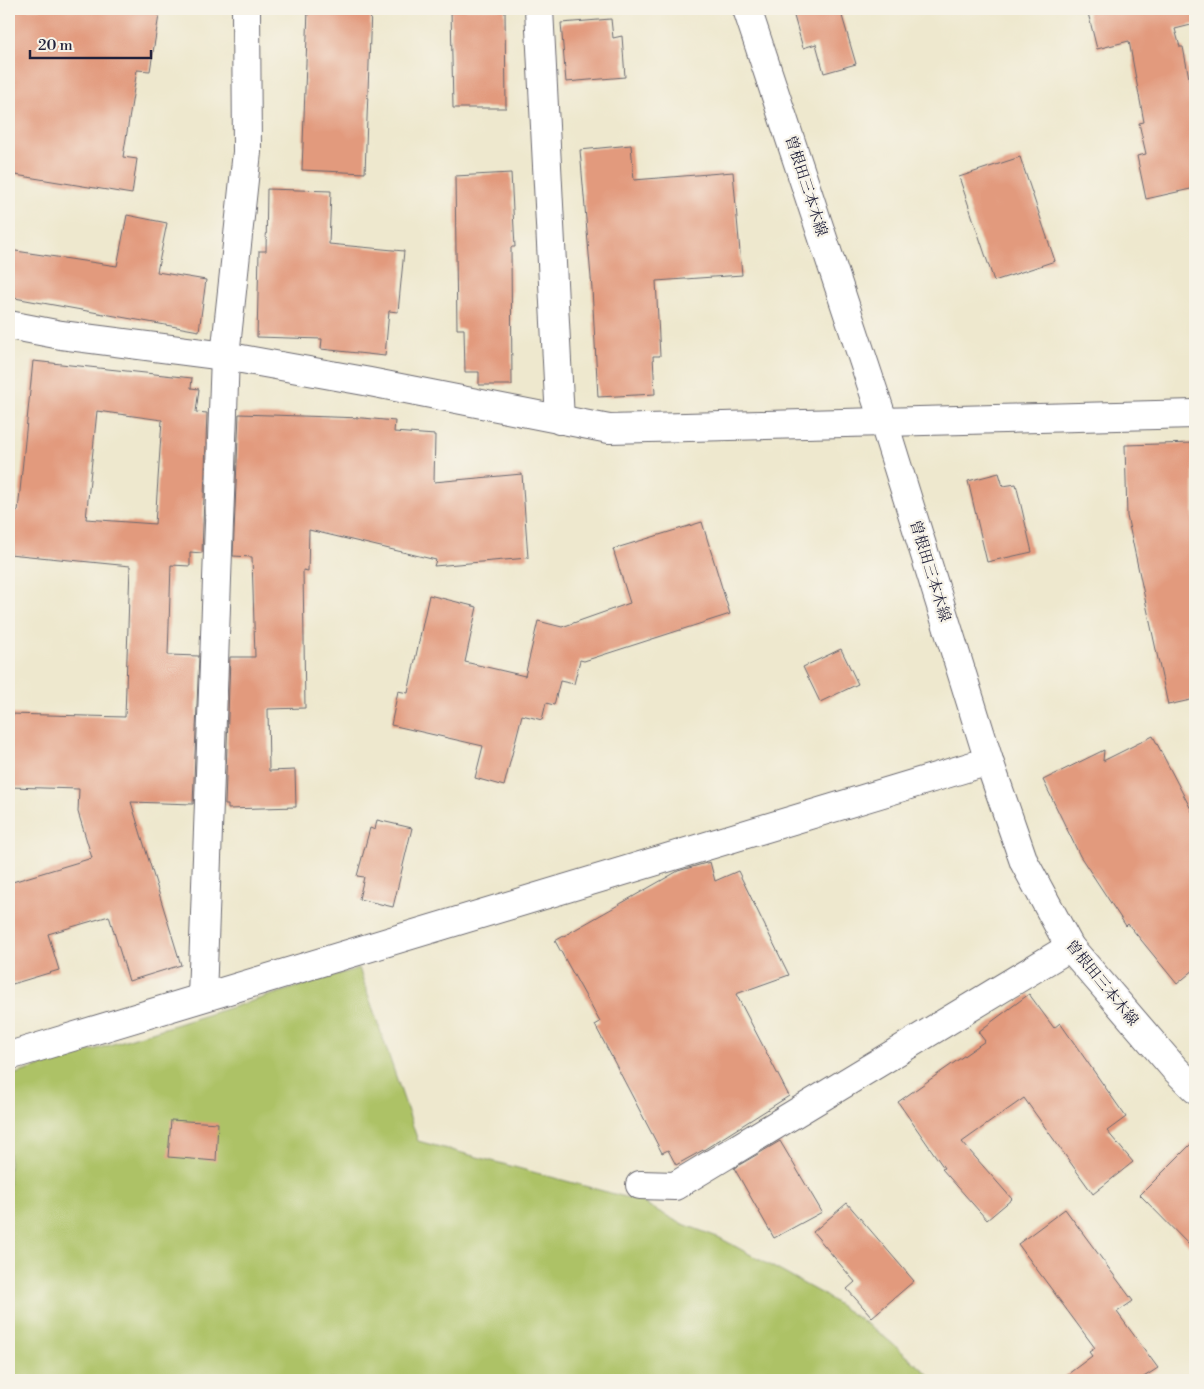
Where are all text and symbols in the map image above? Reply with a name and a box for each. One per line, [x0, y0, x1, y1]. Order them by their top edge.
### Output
scale bar [30, 28, 151, 60]
text: 20 m [38, 36, 73, 55]
street label: 曽根田三本木線 [781, 133, 831, 239]
street label: 曽根田三本木線 [906, 518, 954, 624]
street label: 曽根田三本木線 [1062, 936, 1142, 1030]

